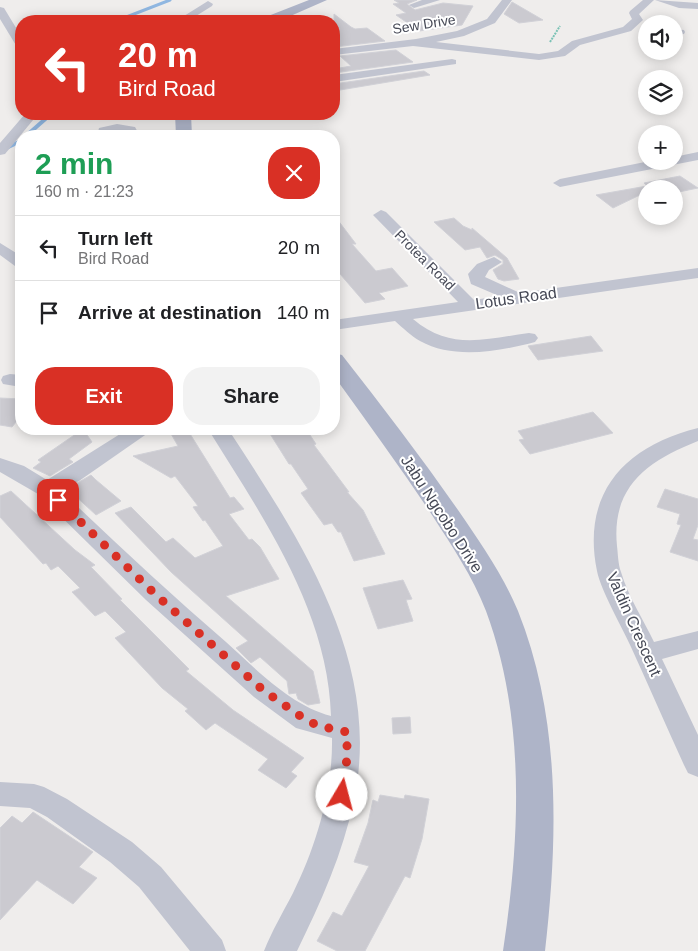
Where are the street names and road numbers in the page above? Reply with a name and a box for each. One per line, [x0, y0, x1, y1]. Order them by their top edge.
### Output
street label: Sew Drive [391, 11, 457, 37]
street label: Protea Road [392, 227, 458, 293]
street label: Lotus Road [474, 284, 558, 312]
street label: Jabu Ngcobo Drive [398, 452, 486, 576]
street label: Valdin Crescent [604, 569, 665, 679]

